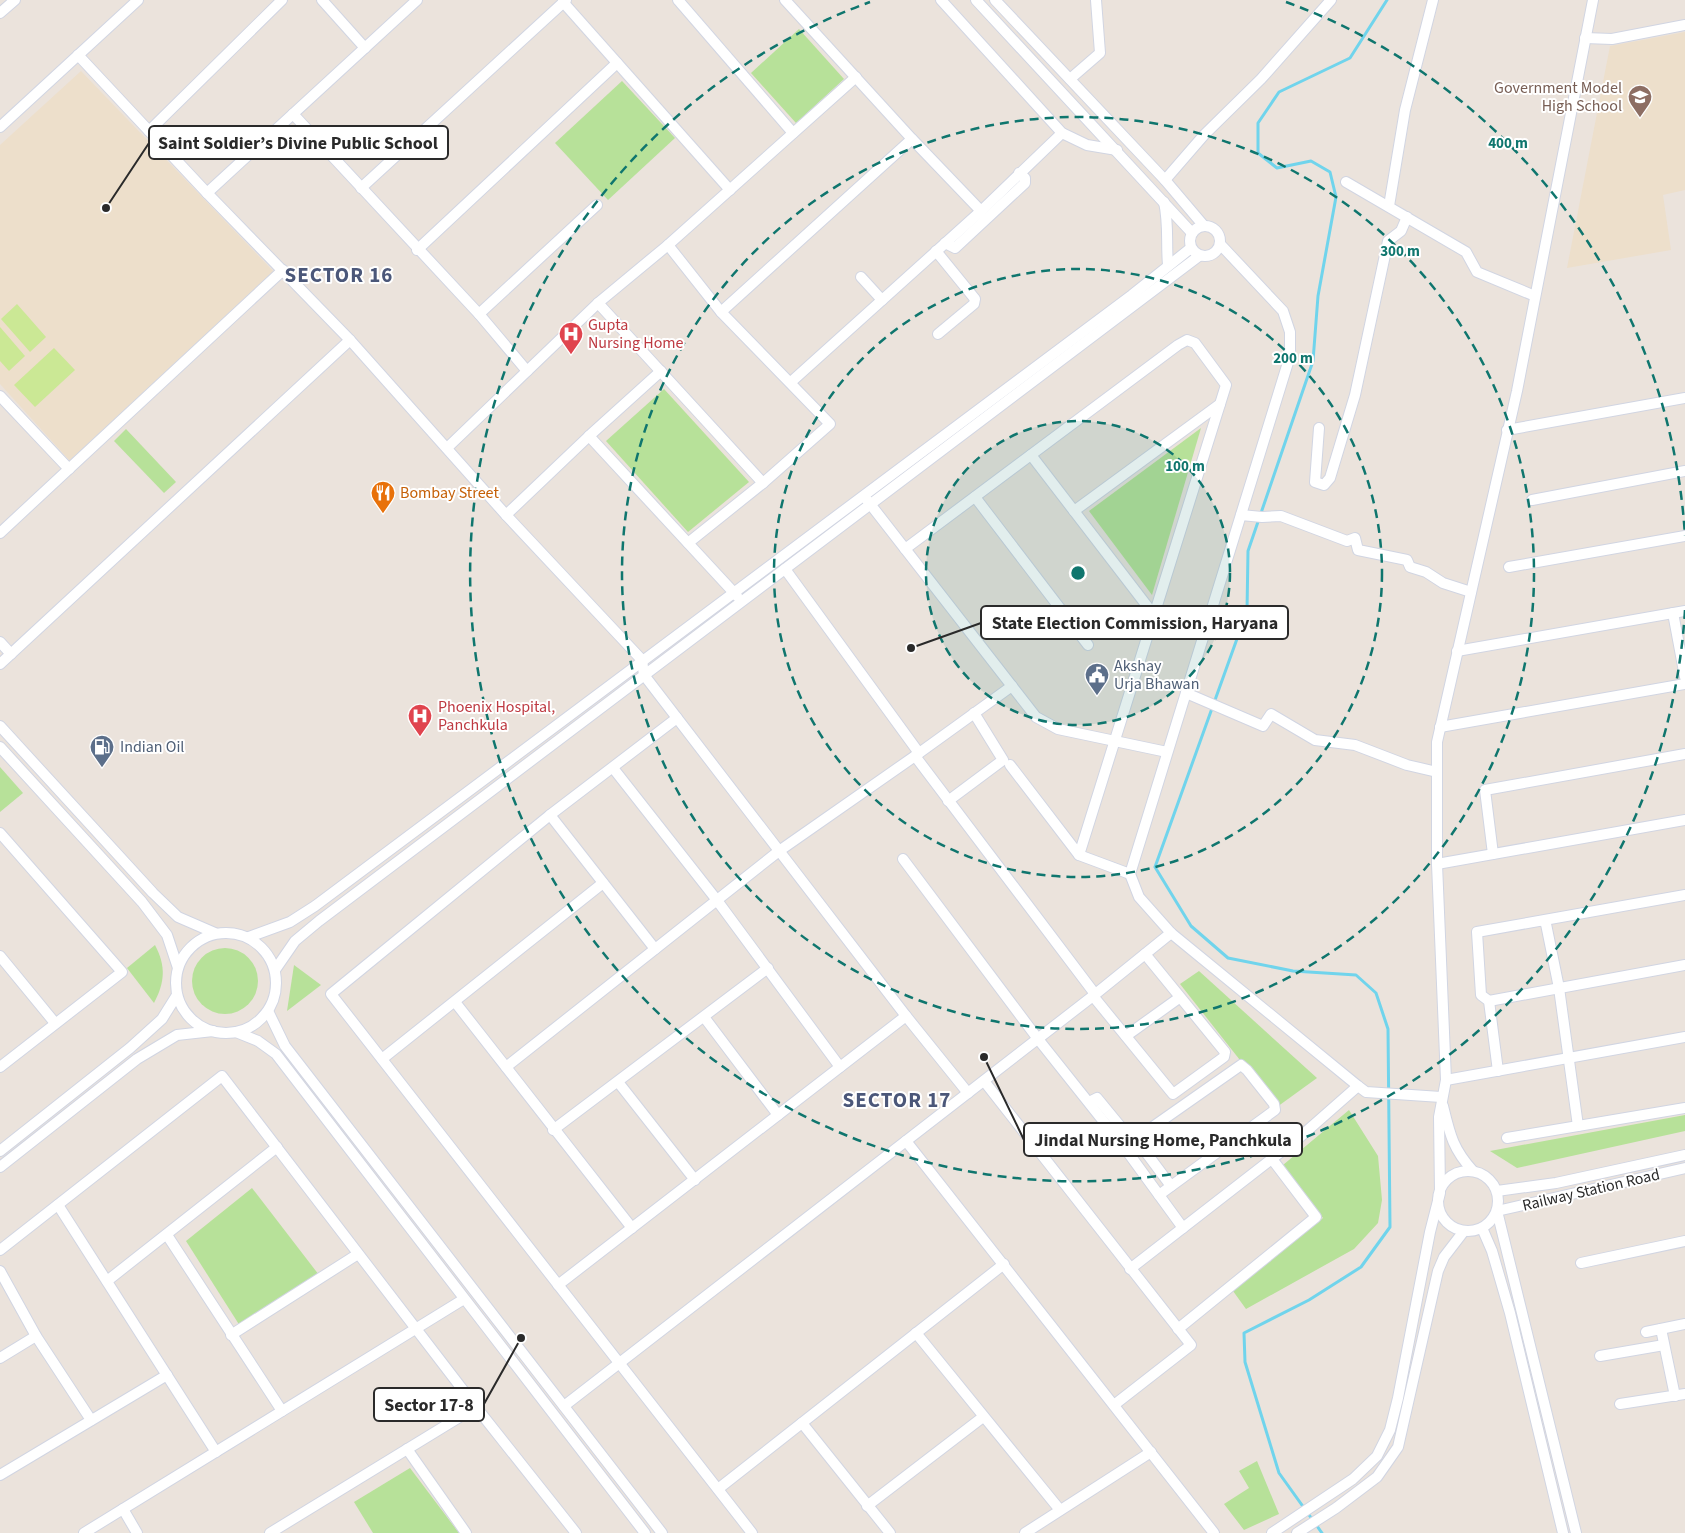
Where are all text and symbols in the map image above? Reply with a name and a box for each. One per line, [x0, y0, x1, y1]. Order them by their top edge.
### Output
place label: Government Model High School [1494, 77, 1622, 117]
school or university icon: Government Model High School [1627, 84, 1653, 118]
callout: Saint Soldier’s Divine Public School [149, 126, 448, 159]
text: Saint Soldier’s Divine Public School [158, 131, 438, 156]
text: 400 m [1488, 133, 1528, 154]
text: 300 m [1380, 241, 1420, 262]
district label: SECTOR 16 [285, 260, 393, 290]
place label: Gupta Nursing Home [588, 314, 684, 354]
hospital icon: Gupta Nursing Home [558, 321, 584, 355]
text: 200 m [1273, 348, 1313, 369]
text: 100 m [1165, 456, 1205, 477]
restaurant icon: Bombay Street [370, 480, 396, 514]
place label: Bombay Street [400, 482, 499, 504]
centre of rings [1069, 564, 1087, 582]
callout: State Election Commission, Haryana [981, 606, 1288, 639]
text: State Election Commission, Haryana [992, 611, 1278, 636]
place label: Akshay Urja Bhawan [1114, 655, 1199, 695]
public building icon: Akshay Urja Bhawan [1084, 662, 1110, 696]
place label: Phoenix Hospital, Panchkula [438, 696, 555, 736]
hospital icon: Phoenix Hospital, Panchkula [407, 703, 433, 737]
fuel station icon: Indian Oil [89, 734, 115, 768]
place label: Indian Oil [120, 736, 184, 758]
district label: SECTOR 17 [843, 1085, 951, 1115]
callout: Jindal Nursing Home, Panchkula [1024, 1123, 1302, 1156]
text: Jindal Nursing Home, Panchkula [1034, 1128, 1292, 1153]
street label: Railway Station Road [1520, 1163, 1662, 1217]
callout: Sector 17-8 [374, 1388, 484, 1421]
text: Sector 17-8 [384, 1393, 474, 1418]

